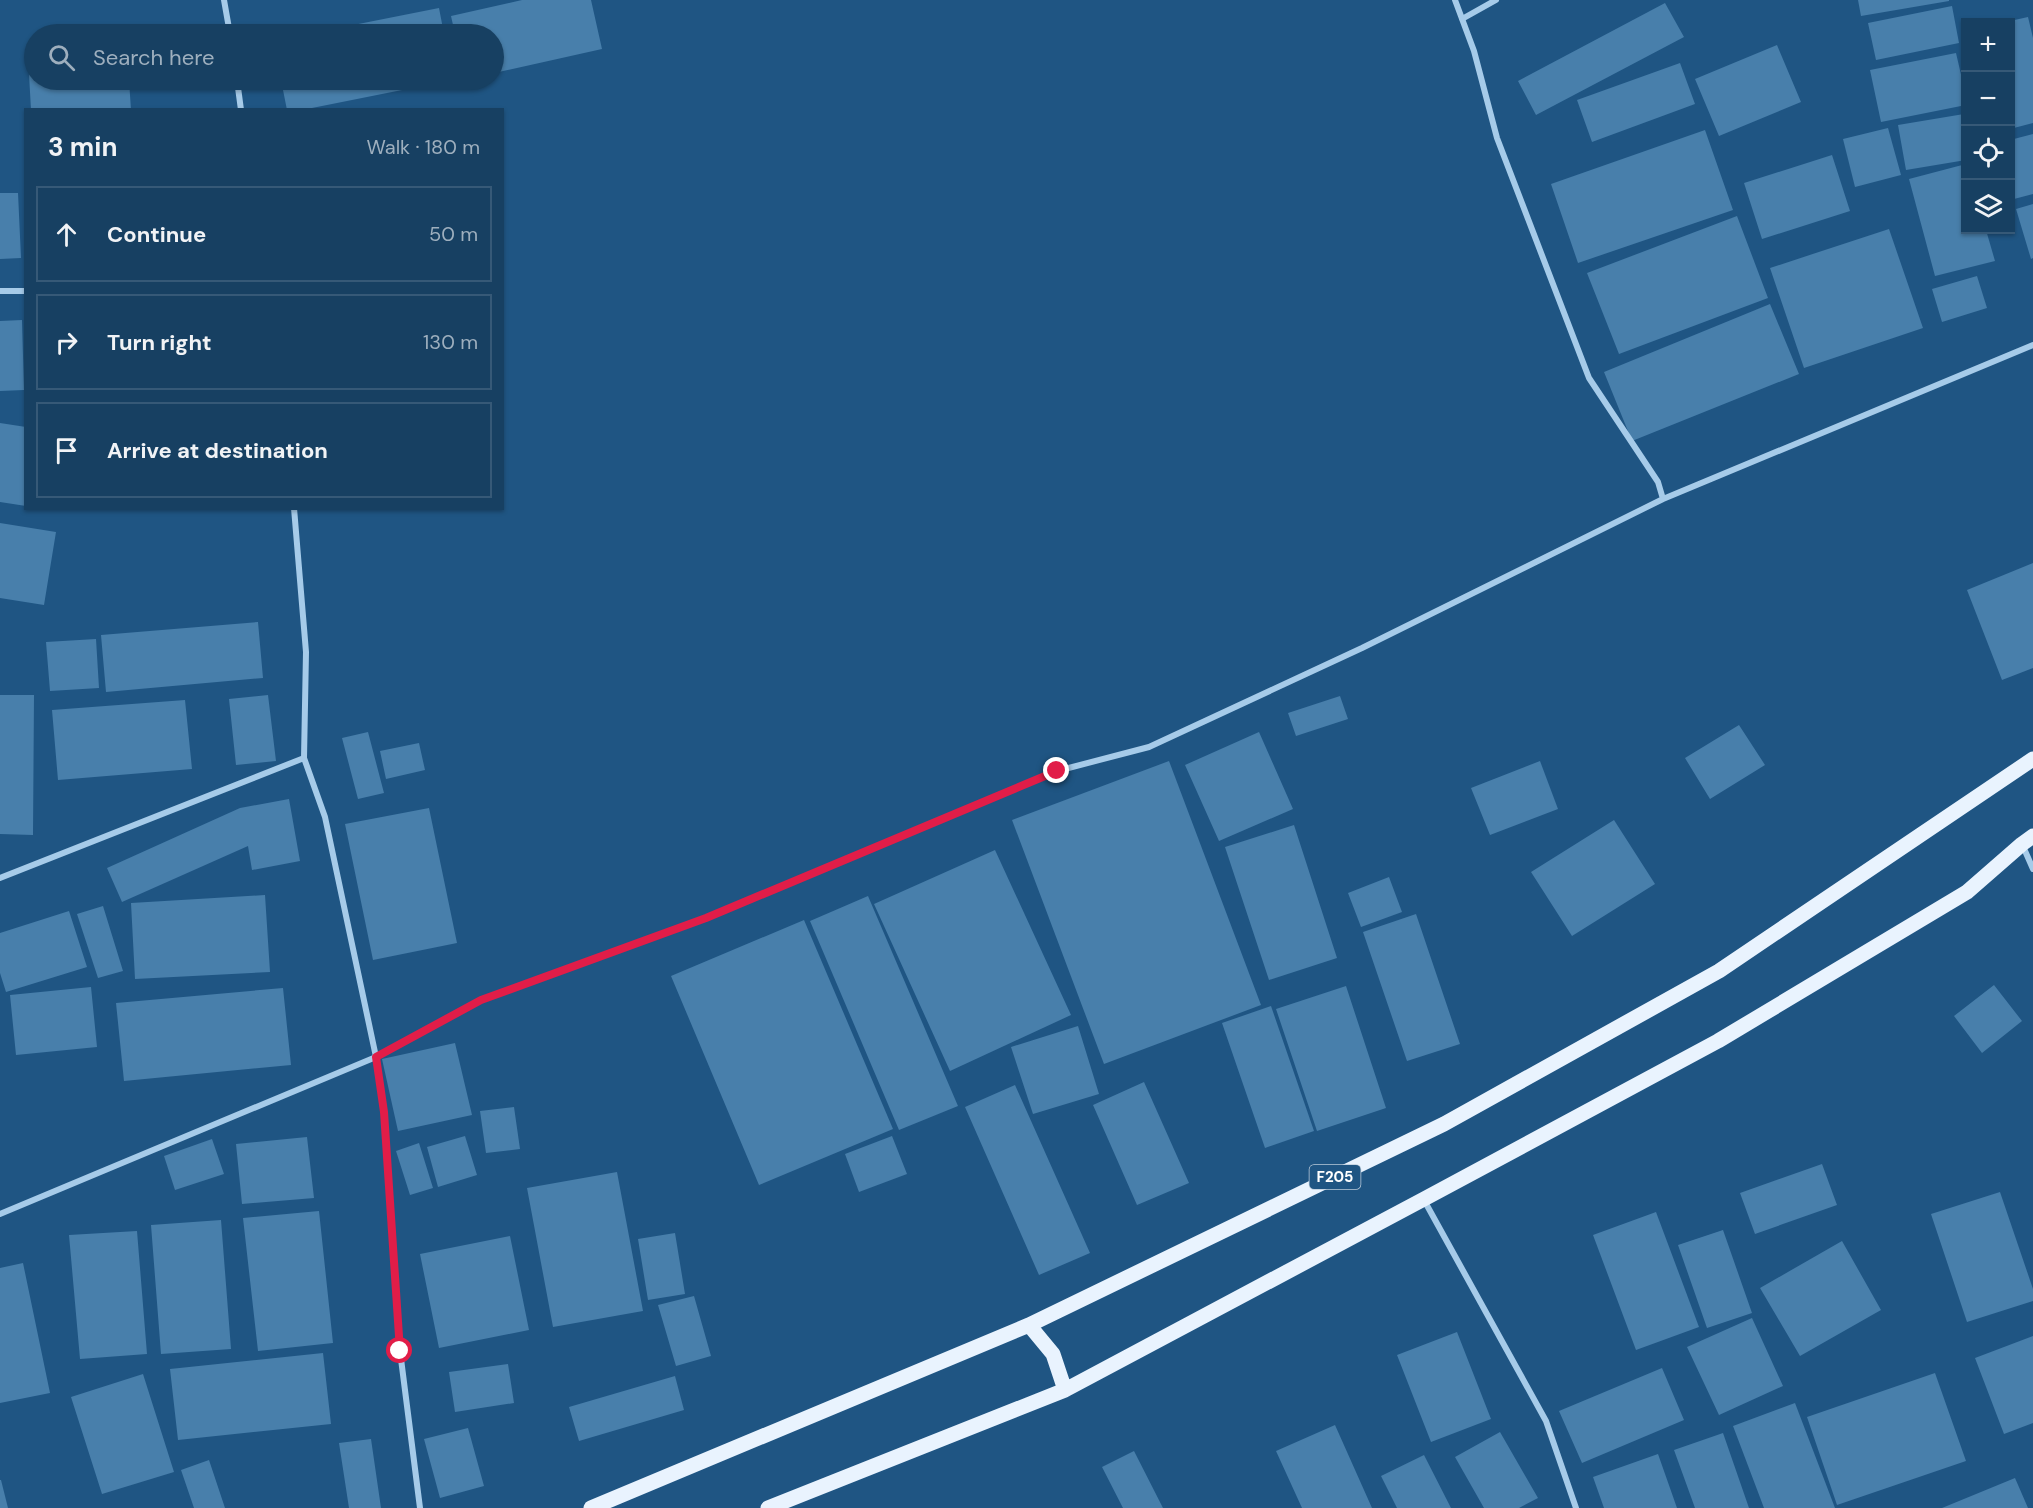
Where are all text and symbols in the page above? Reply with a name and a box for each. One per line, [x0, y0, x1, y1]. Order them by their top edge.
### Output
map controls [1961, 18, 2015, 234]
button: + [1961, 18, 2015, 72]
search box [24, 24, 504, 90]
icon: search [45, 41, 78, 74]
text: Search here [93, 43, 214, 72]
button: − [1961, 72, 2015, 126]
button: locate [1961, 126, 2015, 180]
text: 3 min [48, 130, 117, 164]
text: Walk · 180 m [366, 134, 480, 160]
button: layers [1961, 180, 2015, 234]
icon: ahead [50, 218, 83, 251]
text: Continue [107, 220, 206, 249]
text: 50 m [429, 221, 478, 247]
icon: right [50, 326, 83, 359]
text: Turn right [107, 328, 212, 357]
text: 130 m [423, 329, 478, 355]
icon: arrive [50, 434, 83, 467]
text: Arrive at destination [107, 436, 328, 465]
route end [1043, 757, 1069, 783]
road number: F205 [1310, 1165, 1360, 1189]
route start [386, 1337, 412, 1363]

